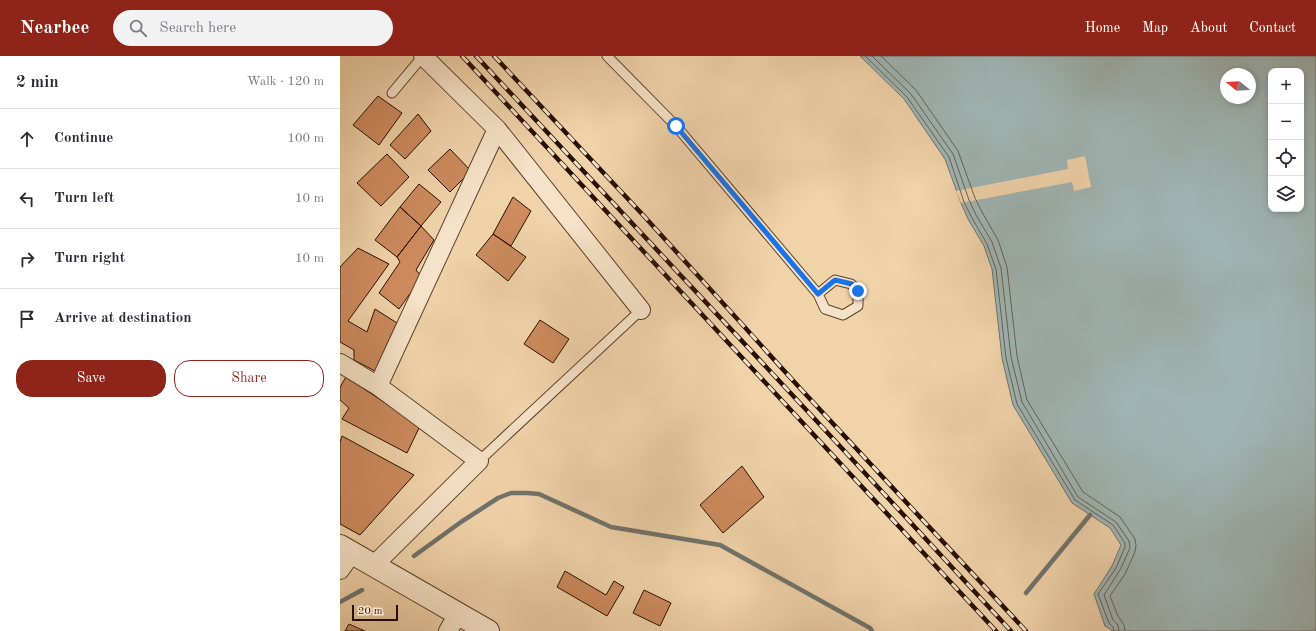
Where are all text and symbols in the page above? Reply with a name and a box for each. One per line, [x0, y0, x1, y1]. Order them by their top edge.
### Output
search box [113, 10, 393, 46]
icon: search [127, 17, 149, 39]
text: Nearbee [20, 19, 89, 38]
text: Search here [159, 21, 236, 36]
text: Home [1085, 21, 1120, 35]
text: Map [1142, 21, 1168, 35]
text: About [1190, 21, 1227, 35]
text: Contact [1249, 21, 1296, 35]
north arrow [1220, 68, 1256, 104]
map controls [1268, 68, 1304, 212]
button: + [1268, 68, 1304, 104]
text: 2 min [16, 74, 59, 91]
text: Walk · 120 m [247, 75, 324, 88]
button: − [1268, 104, 1304, 140]
route start [667, 117, 685, 135]
icon: ahead [16, 128, 38, 150]
text: Continue [54, 131, 113, 146]
text: 100 m [287, 132, 324, 145]
button: locate [1268, 140, 1304, 176]
button: layers [1268, 176, 1304, 212]
icon: left [16, 188, 38, 210]
text: Turn left [54, 191, 114, 206]
text: 10 m [295, 192, 324, 205]
icon: right [16, 248, 38, 270]
text: Turn right [54, 251, 125, 266]
text: 10 m [295, 252, 324, 265]
route end [849, 282, 867, 300]
icon: arrive [16, 308, 38, 330]
text: Arrive at destination [54, 311, 192, 326]
button: Save [16, 360, 166, 397]
button: Share [174, 360, 324, 397]
scale bar [352, 603, 398, 622]
text: 20 m [358, 606, 383, 617]

